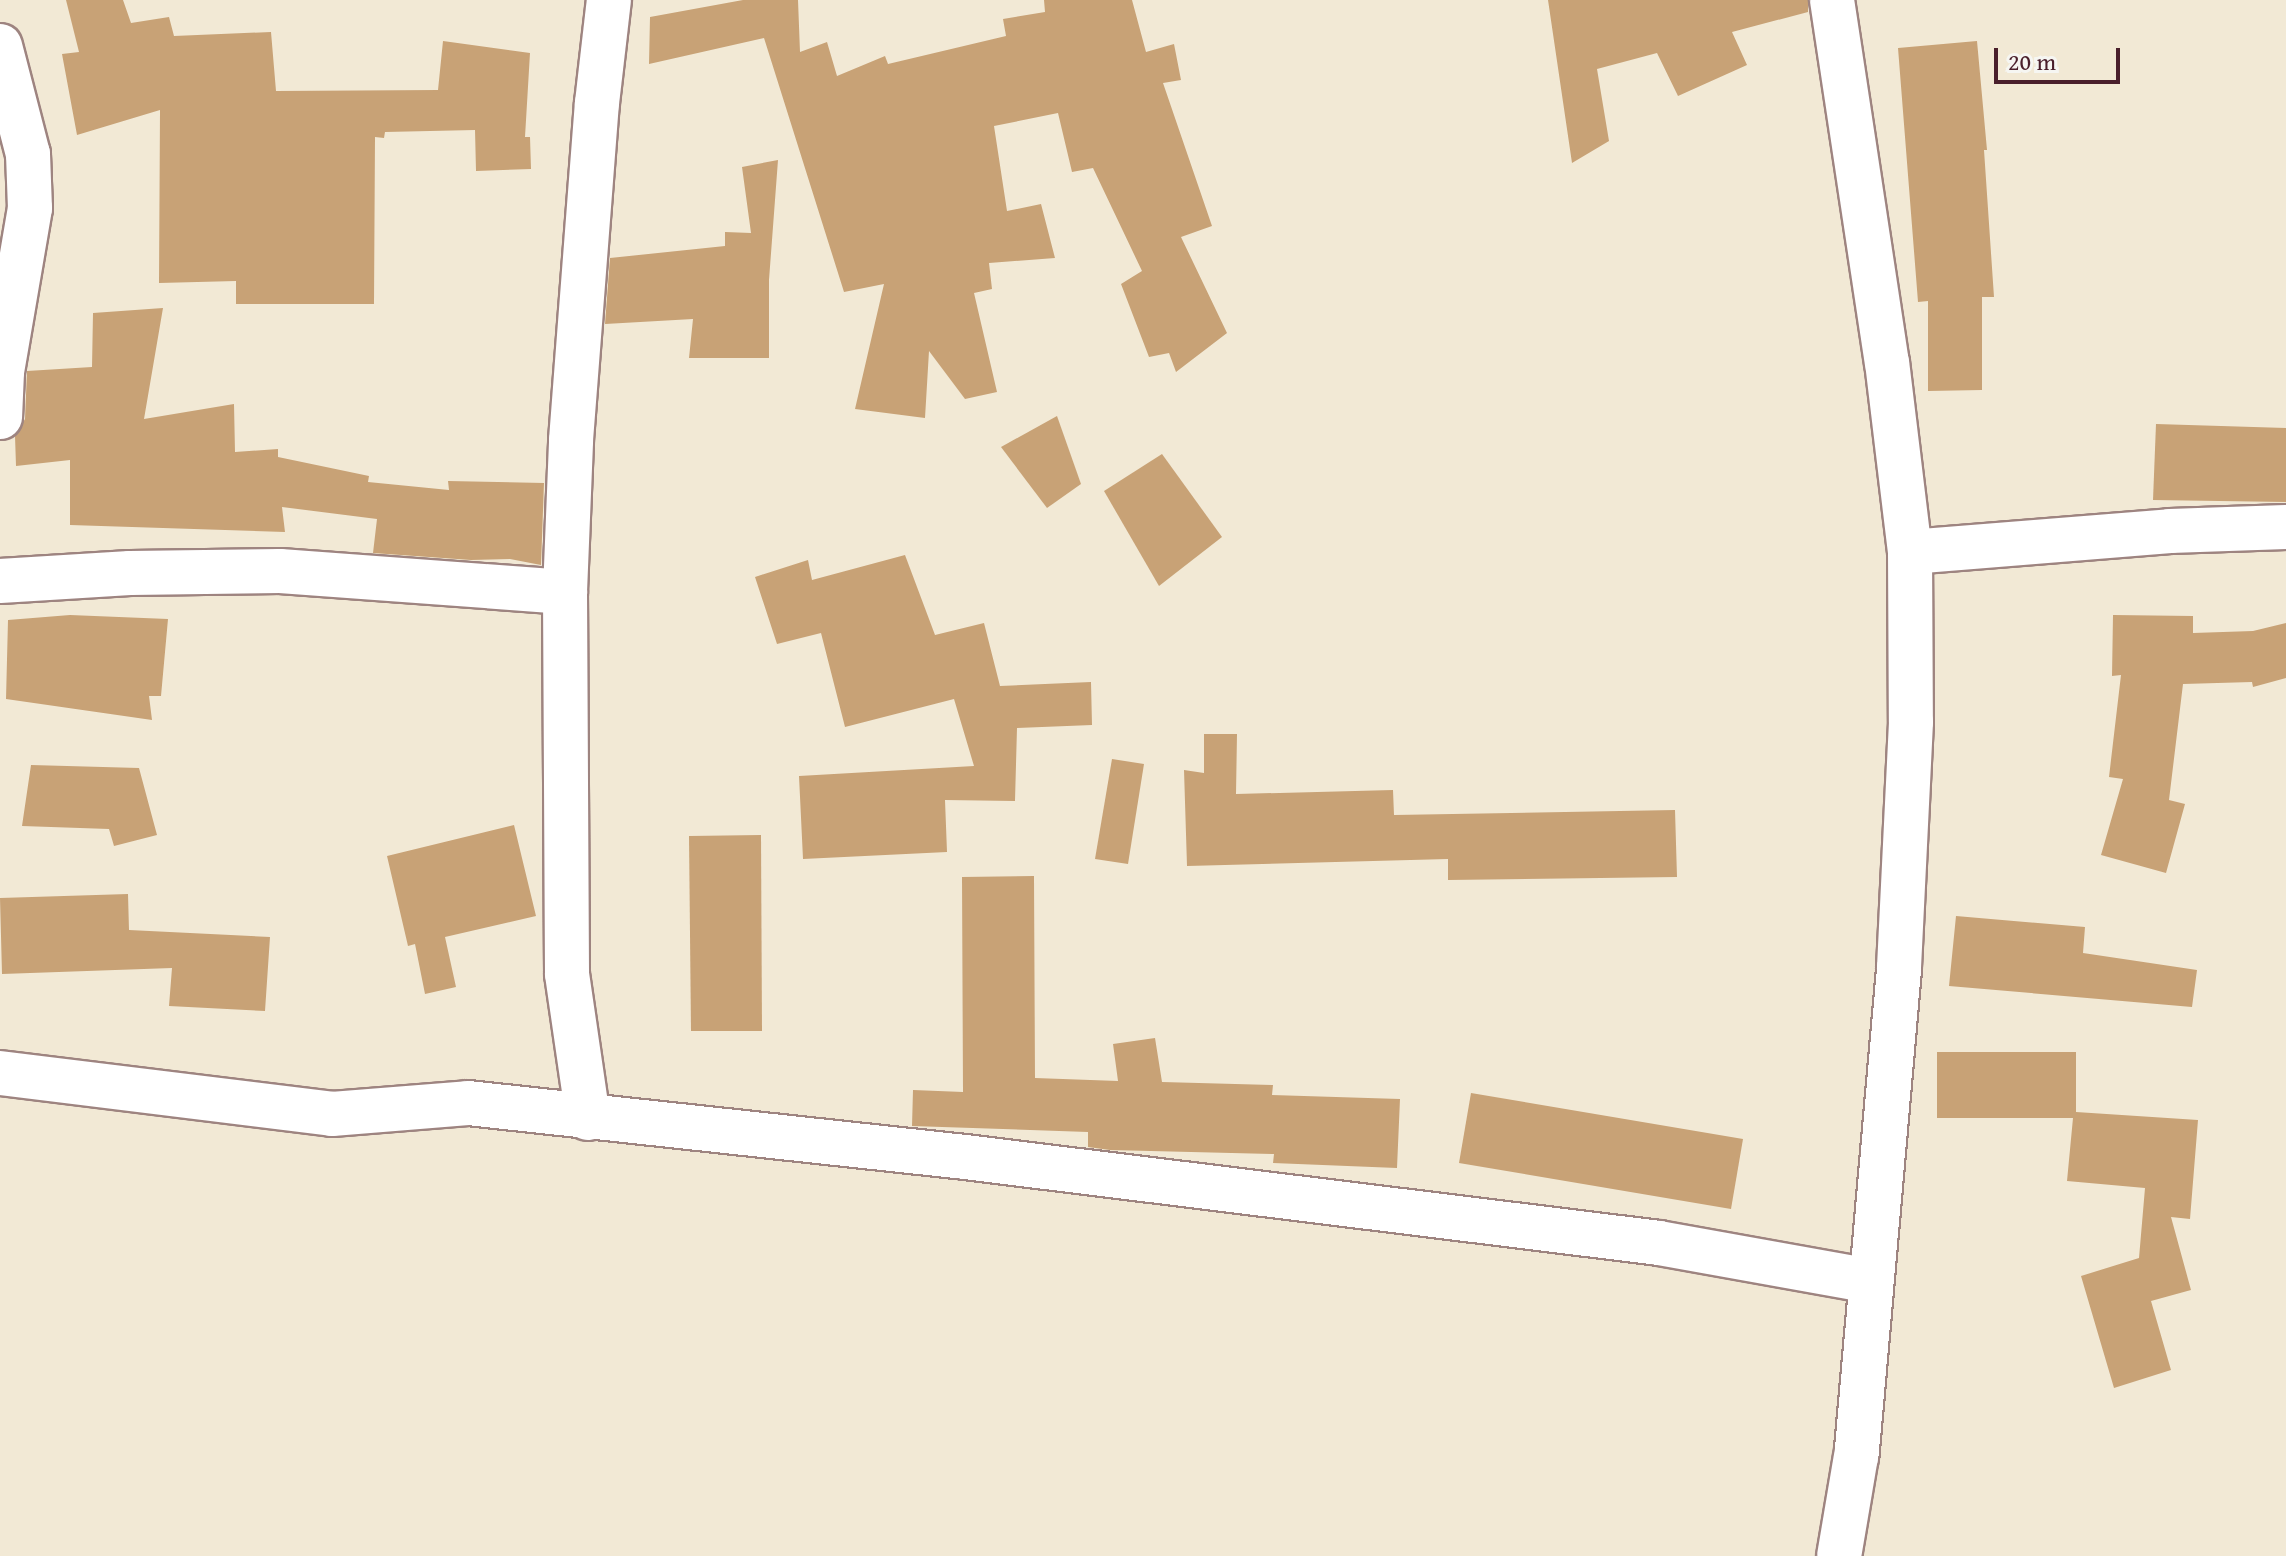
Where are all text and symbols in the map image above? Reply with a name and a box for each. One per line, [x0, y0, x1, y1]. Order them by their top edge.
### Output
scale bar [1998, 32, 2124, 82]
text: 20 m [2008, 44, 2056, 79]

